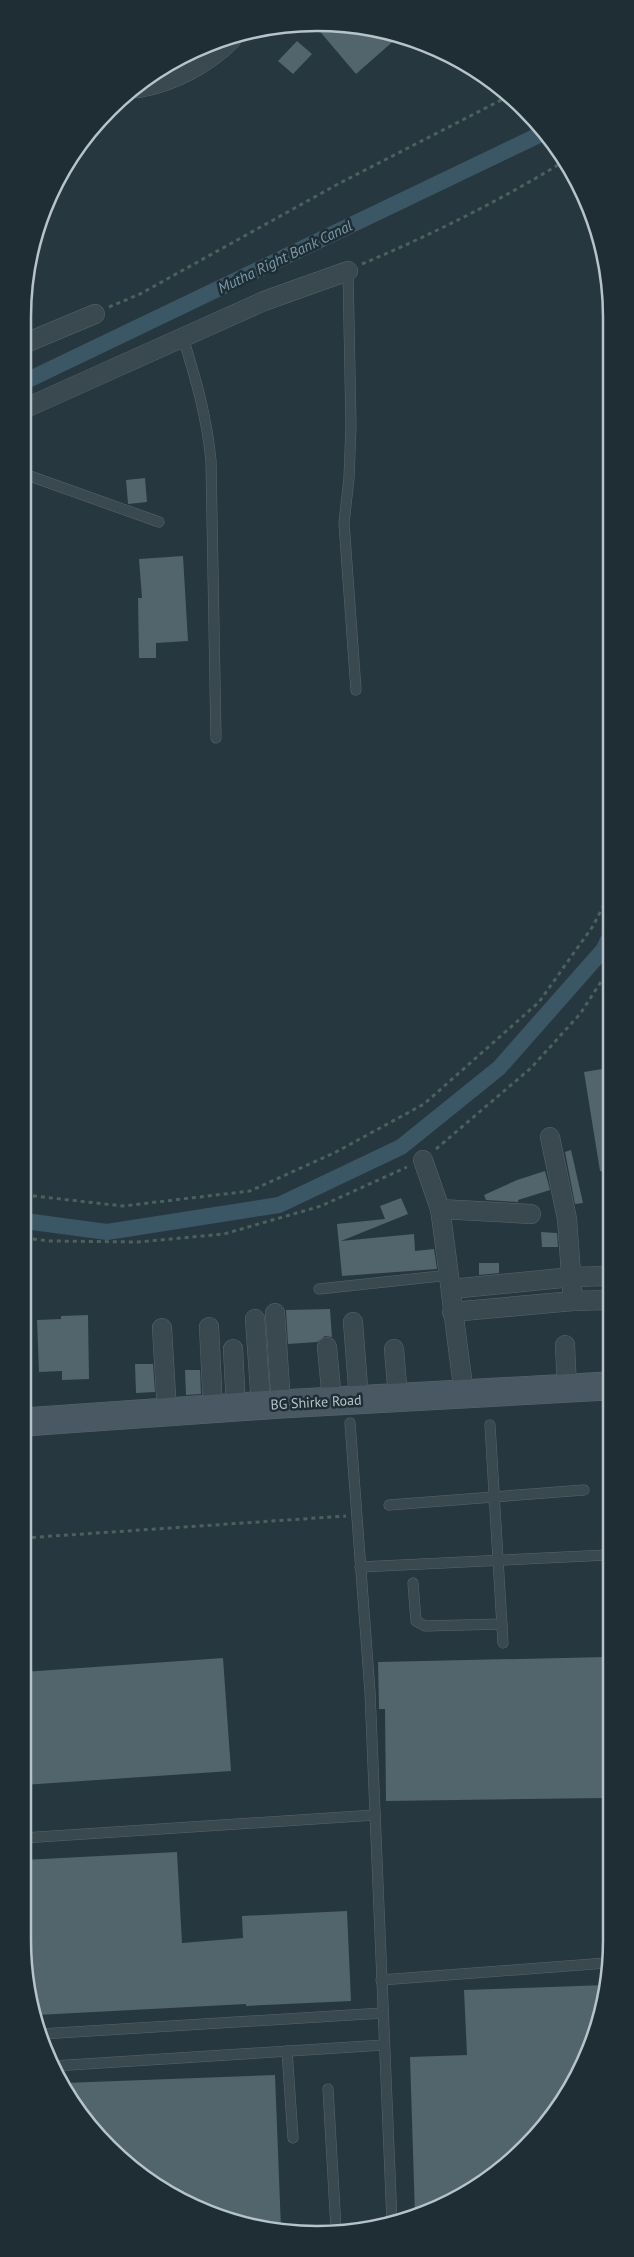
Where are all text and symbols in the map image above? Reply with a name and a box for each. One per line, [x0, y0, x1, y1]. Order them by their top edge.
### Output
water label: Mutha Right Bank Canal [214, 216, 355, 297]
street label: BG Shirke Road [270, 1391, 362, 1413]

